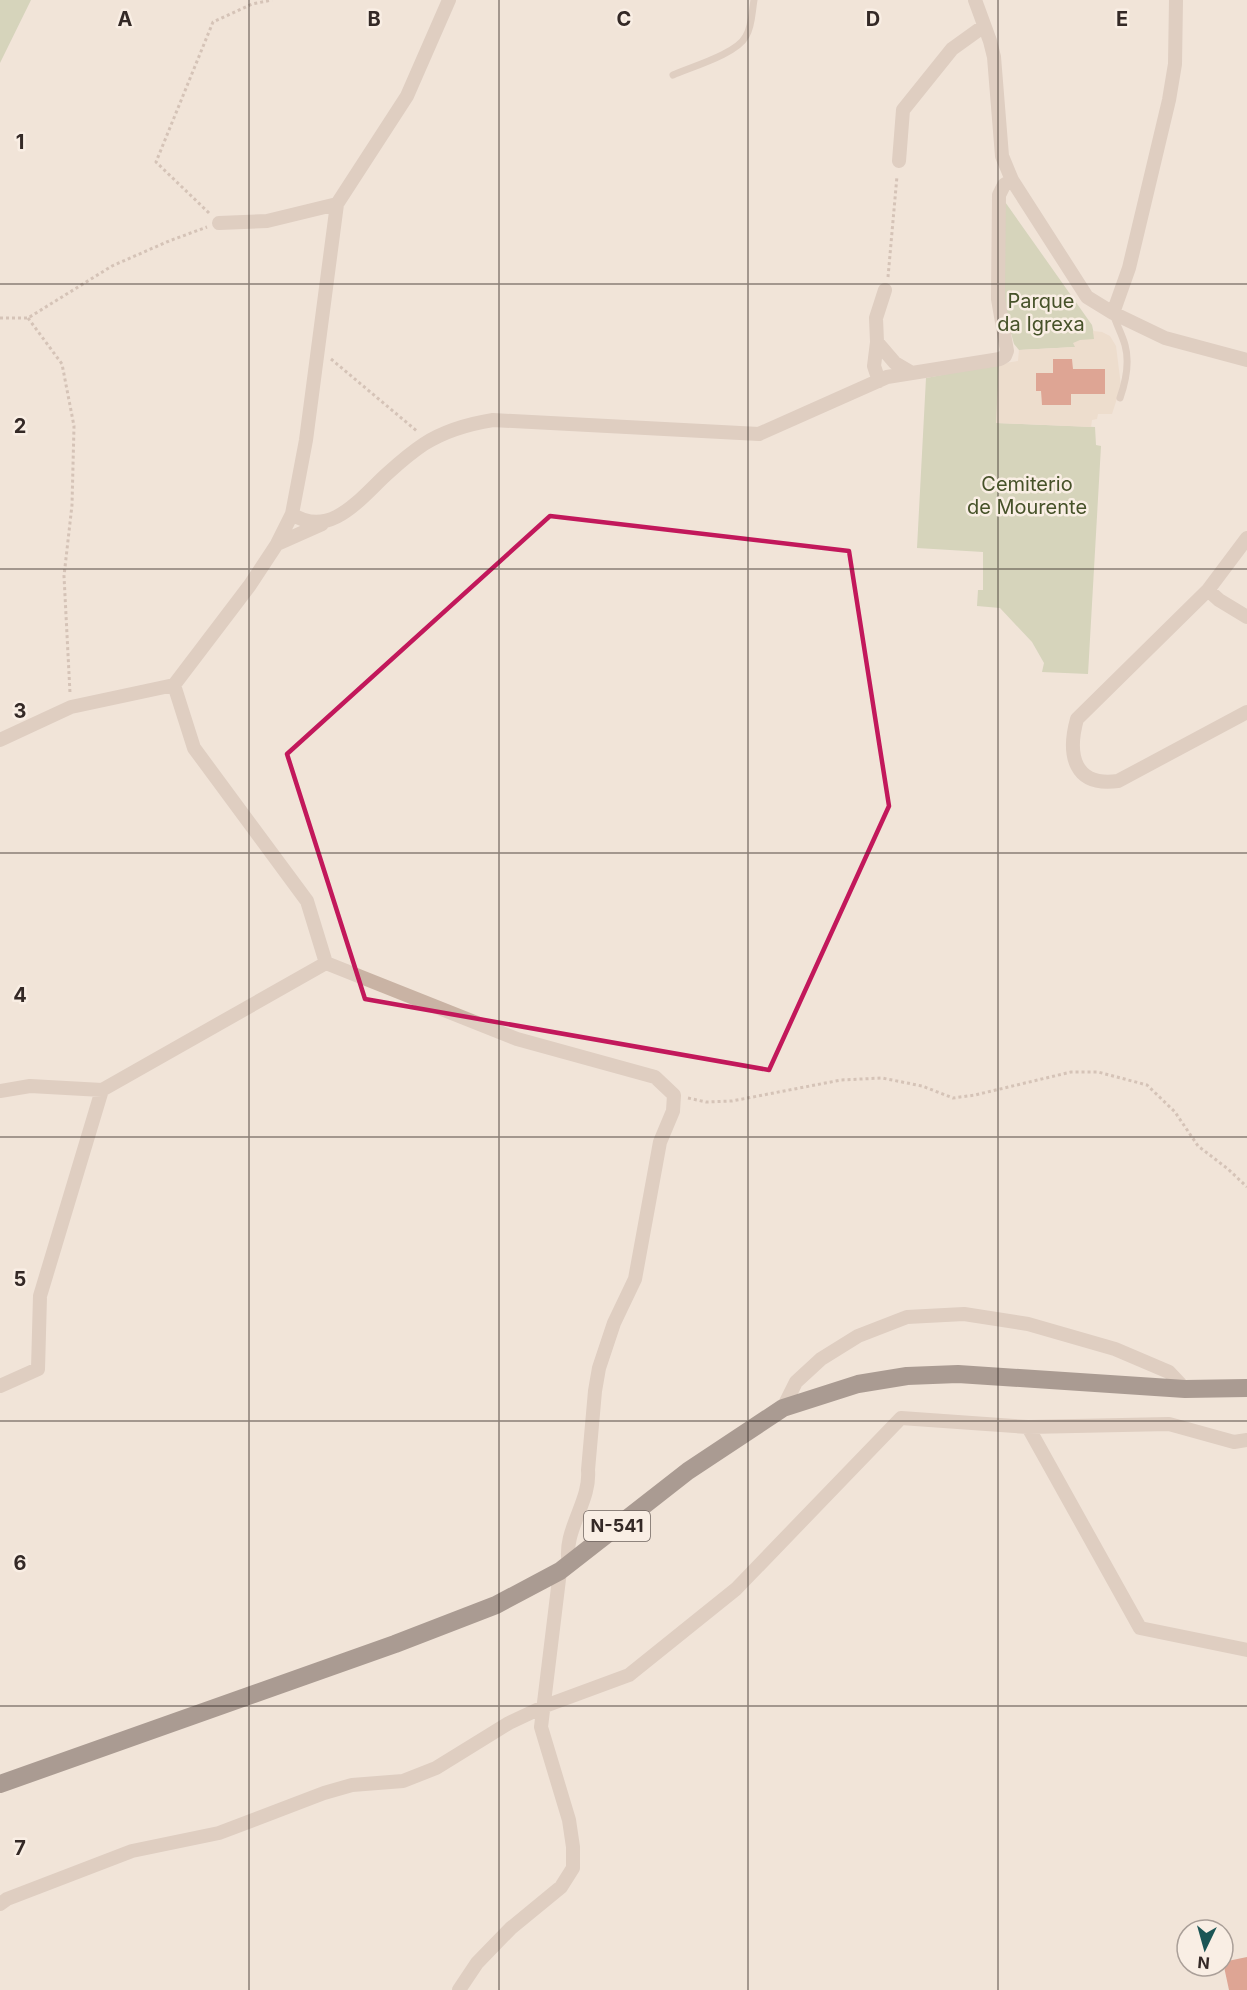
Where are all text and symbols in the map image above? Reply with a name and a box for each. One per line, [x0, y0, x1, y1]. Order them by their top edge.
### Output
text: A [118, 7, 133, 31]
text: B [367, 7, 381, 31]
text: C [617, 7, 631, 31]
text: D [866, 7, 880, 31]
text: E [1116, 7, 1128, 31]
text: 1 [16, 130, 24, 154]
park label: Parque da Igrexa [997, 289, 1085, 336]
text: 2 [14, 414, 26, 438]
park label: Cemiterio de Mourente [967, 472, 1087, 519]
text: 3 [14, 699, 26, 723]
text: 4 [13, 983, 27, 1007]
text: 5 [14, 1267, 26, 1291]
road number: N-541 [584, 1511, 650, 1541]
text: 6 [14, 1551, 27, 1575]
text: 7 [14, 1836, 26, 1860]
north arrow [1175, 1918, 1235, 1978]
text: N [1197, 1952, 1211, 1973]

